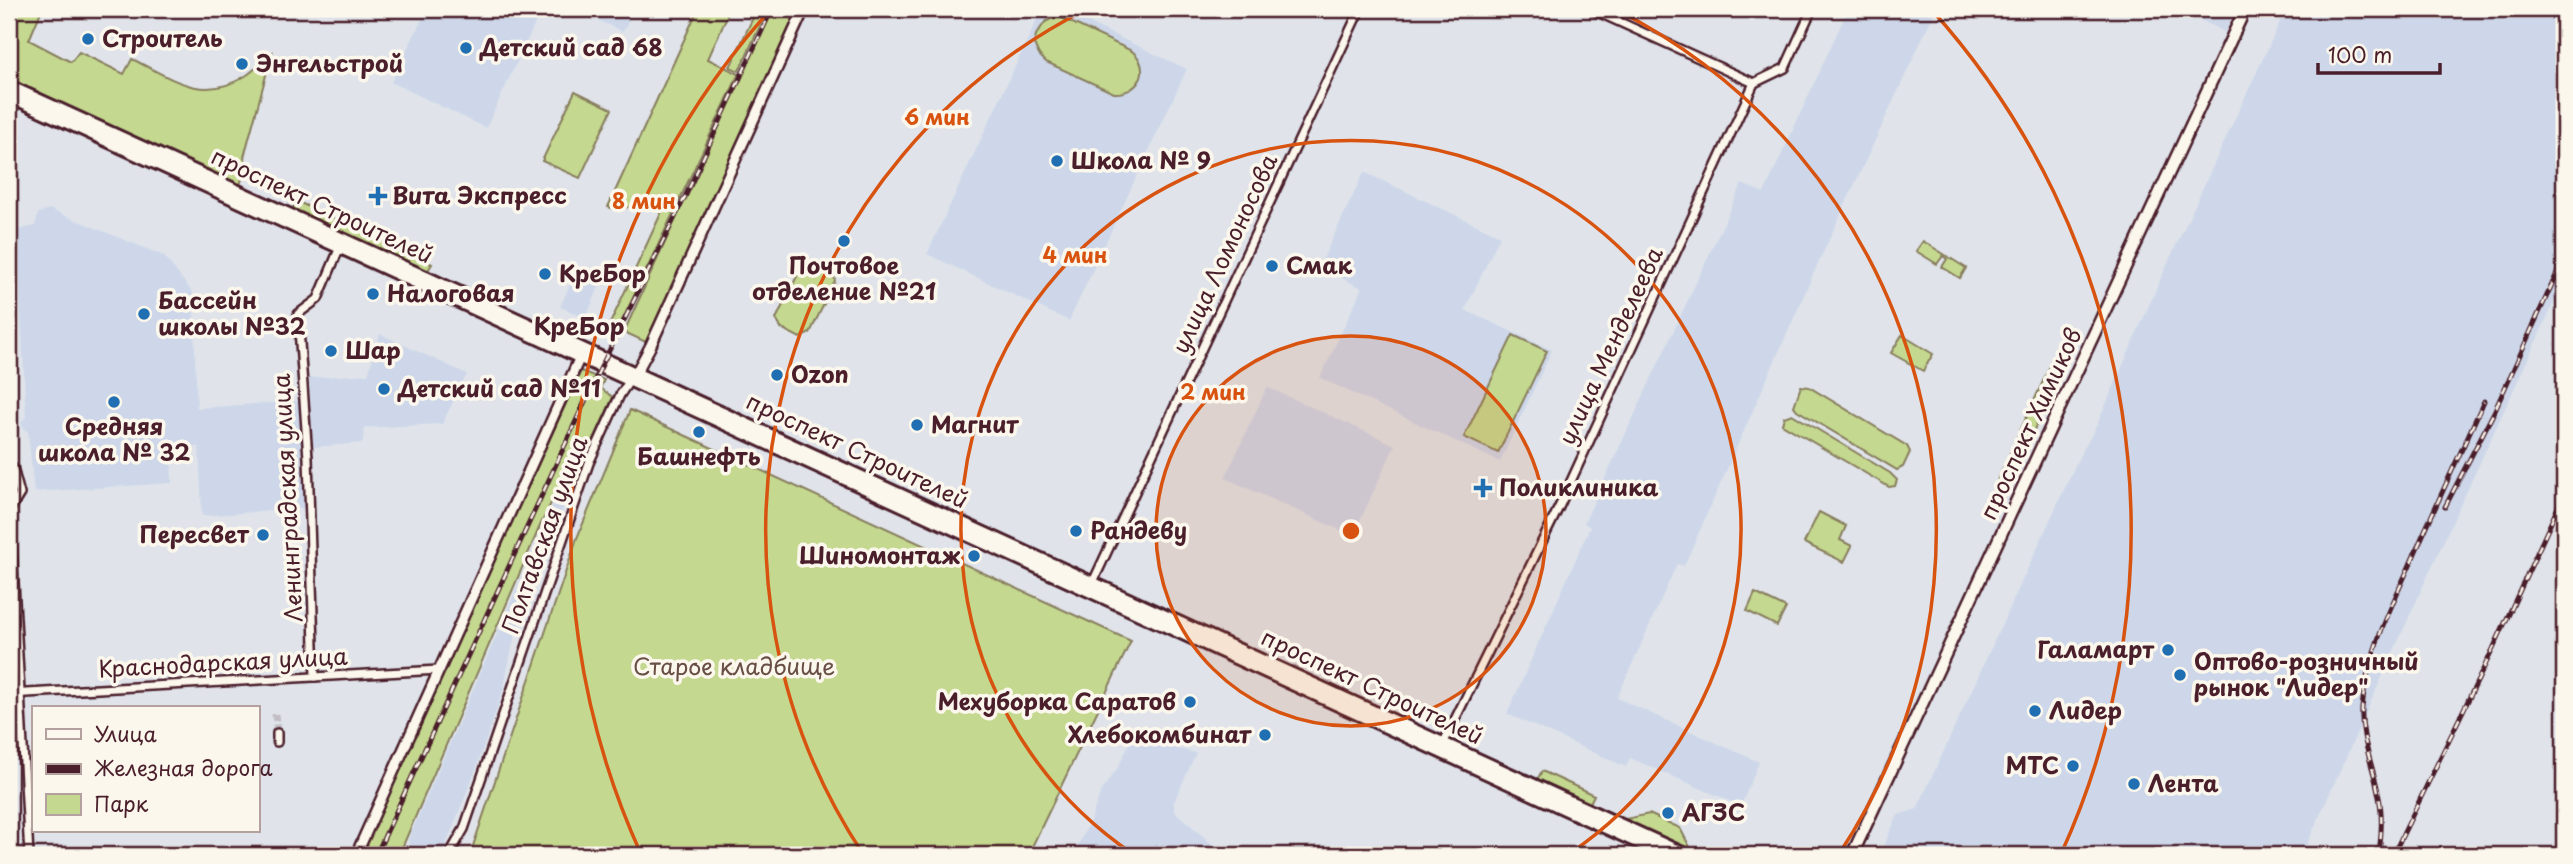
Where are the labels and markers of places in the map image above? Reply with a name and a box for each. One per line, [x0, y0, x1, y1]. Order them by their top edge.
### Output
place label: Строитель [102, 20, 223, 55]
place label: Детский сад 68 [479, 29, 663, 64]
marker: Строитель [80, 31, 96, 47]
marker: Детский сад 68 [458, 40, 474, 56]
place label: Энгельстрой [256, 45, 403, 80]
marker: Энгельстрой [234, 56, 250, 72]
place label: Школа № 9 [1071, 142, 1211, 177]
marker: Школа № 9 [1049, 153, 1065, 169]
place label: Вита Экспресс [392, 177, 567, 212]
marker: Вита Экспресс [370, 188, 386, 204]
marker: Почтовое отделение №21 [836, 233, 852, 249]
place label: Почтовое отделение №21 [752, 247, 936, 308]
place label: Смак [1286, 247, 1353, 282]
place label: КреБор [559, 255, 646, 290]
marker: Смак [1264, 258, 1280, 274]
marker: КреБор [537, 266, 553, 282]
place label: Налоговая [387, 275, 515, 310]
place label: Бассейн школы №32 [158, 282, 306, 343]
marker: Налоговая [365, 286, 381, 302]
marker: Бассейн школы №32 [136, 306, 152, 322]
place label: Шар [345, 332, 401, 367]
marker: Шар [323, 343, 339, 359]
place label: Ozon [791, 356, 849, 391]
marker: Ozon [769, 367, 785, 383]
place label: Детский сад №11 [397, 370, 601, 405]
marker: Детский сад №11 [376, 381, 392, 397]
marker: Средняя школа № 32 [106, 394, 122, 410]
place label: Магнит [931, 406, 1020, 441]
place label: Средняя школа № 32 [38, 408, 190, 469]
marker: Магнит [909, 417, 925, 433]
marker: Башнефть [691, 424, 707, 440]
place label: Башнефть [637, 438, 761, 473]
place label: Поликлиника [1499, 469, 1659, 504]
marker: Поликлиника [1473, 478, 1493, 498]
place label: Рандеву [1090, 512, 1187, 547]
place label: Пересвет [140, 516, 250, 551]
centre of rings [1339, 519, 1363, 543]
marker: Рандеву [1068, 523, 1084, 539]
marker: Пересвет [255, 527, 271, 543]
place label: Шиномонтаж [799, 537, 961, 572]
marker: Шиномонтаж [966, 548, 982, 564]
place label: Галамарт [2037, 631, 2154, 666]
marker: Галамарт [2160, 642, 2176, 658]
place label: Оптово-розничный рынок "Лидер" [2194, 643, 2419, 704]
marker: Оптово-розничный рынок "Лидер" [2172, 667, 2188, 683]
place label: Мехуборка Саратов [938, 683, 1176, 718]
place label: Лидер [2049, 692, 2122, 727]
marker: Мехуборка Саратов [1182, 694, 1198, 710]
marker: Лидер [2027, 703, 2043, 719]
place label: Хлебокомбинат [1068, 716, 1252, 751]
marker: Хлебокомбинат [1257, 727, 1273, 743]
place label: МТС [2006, 747, 2059, 782]
marker: МТС [2065, 758, 2081, 774]
place label: Лента [2148, 765, 2219, 800]
marker: Лента [2126, 776, 2142, 792]
place label: АГЗС [1682, 794, 1745, 829]
marker: АГЗС [1660, 805, 1676, 821]

